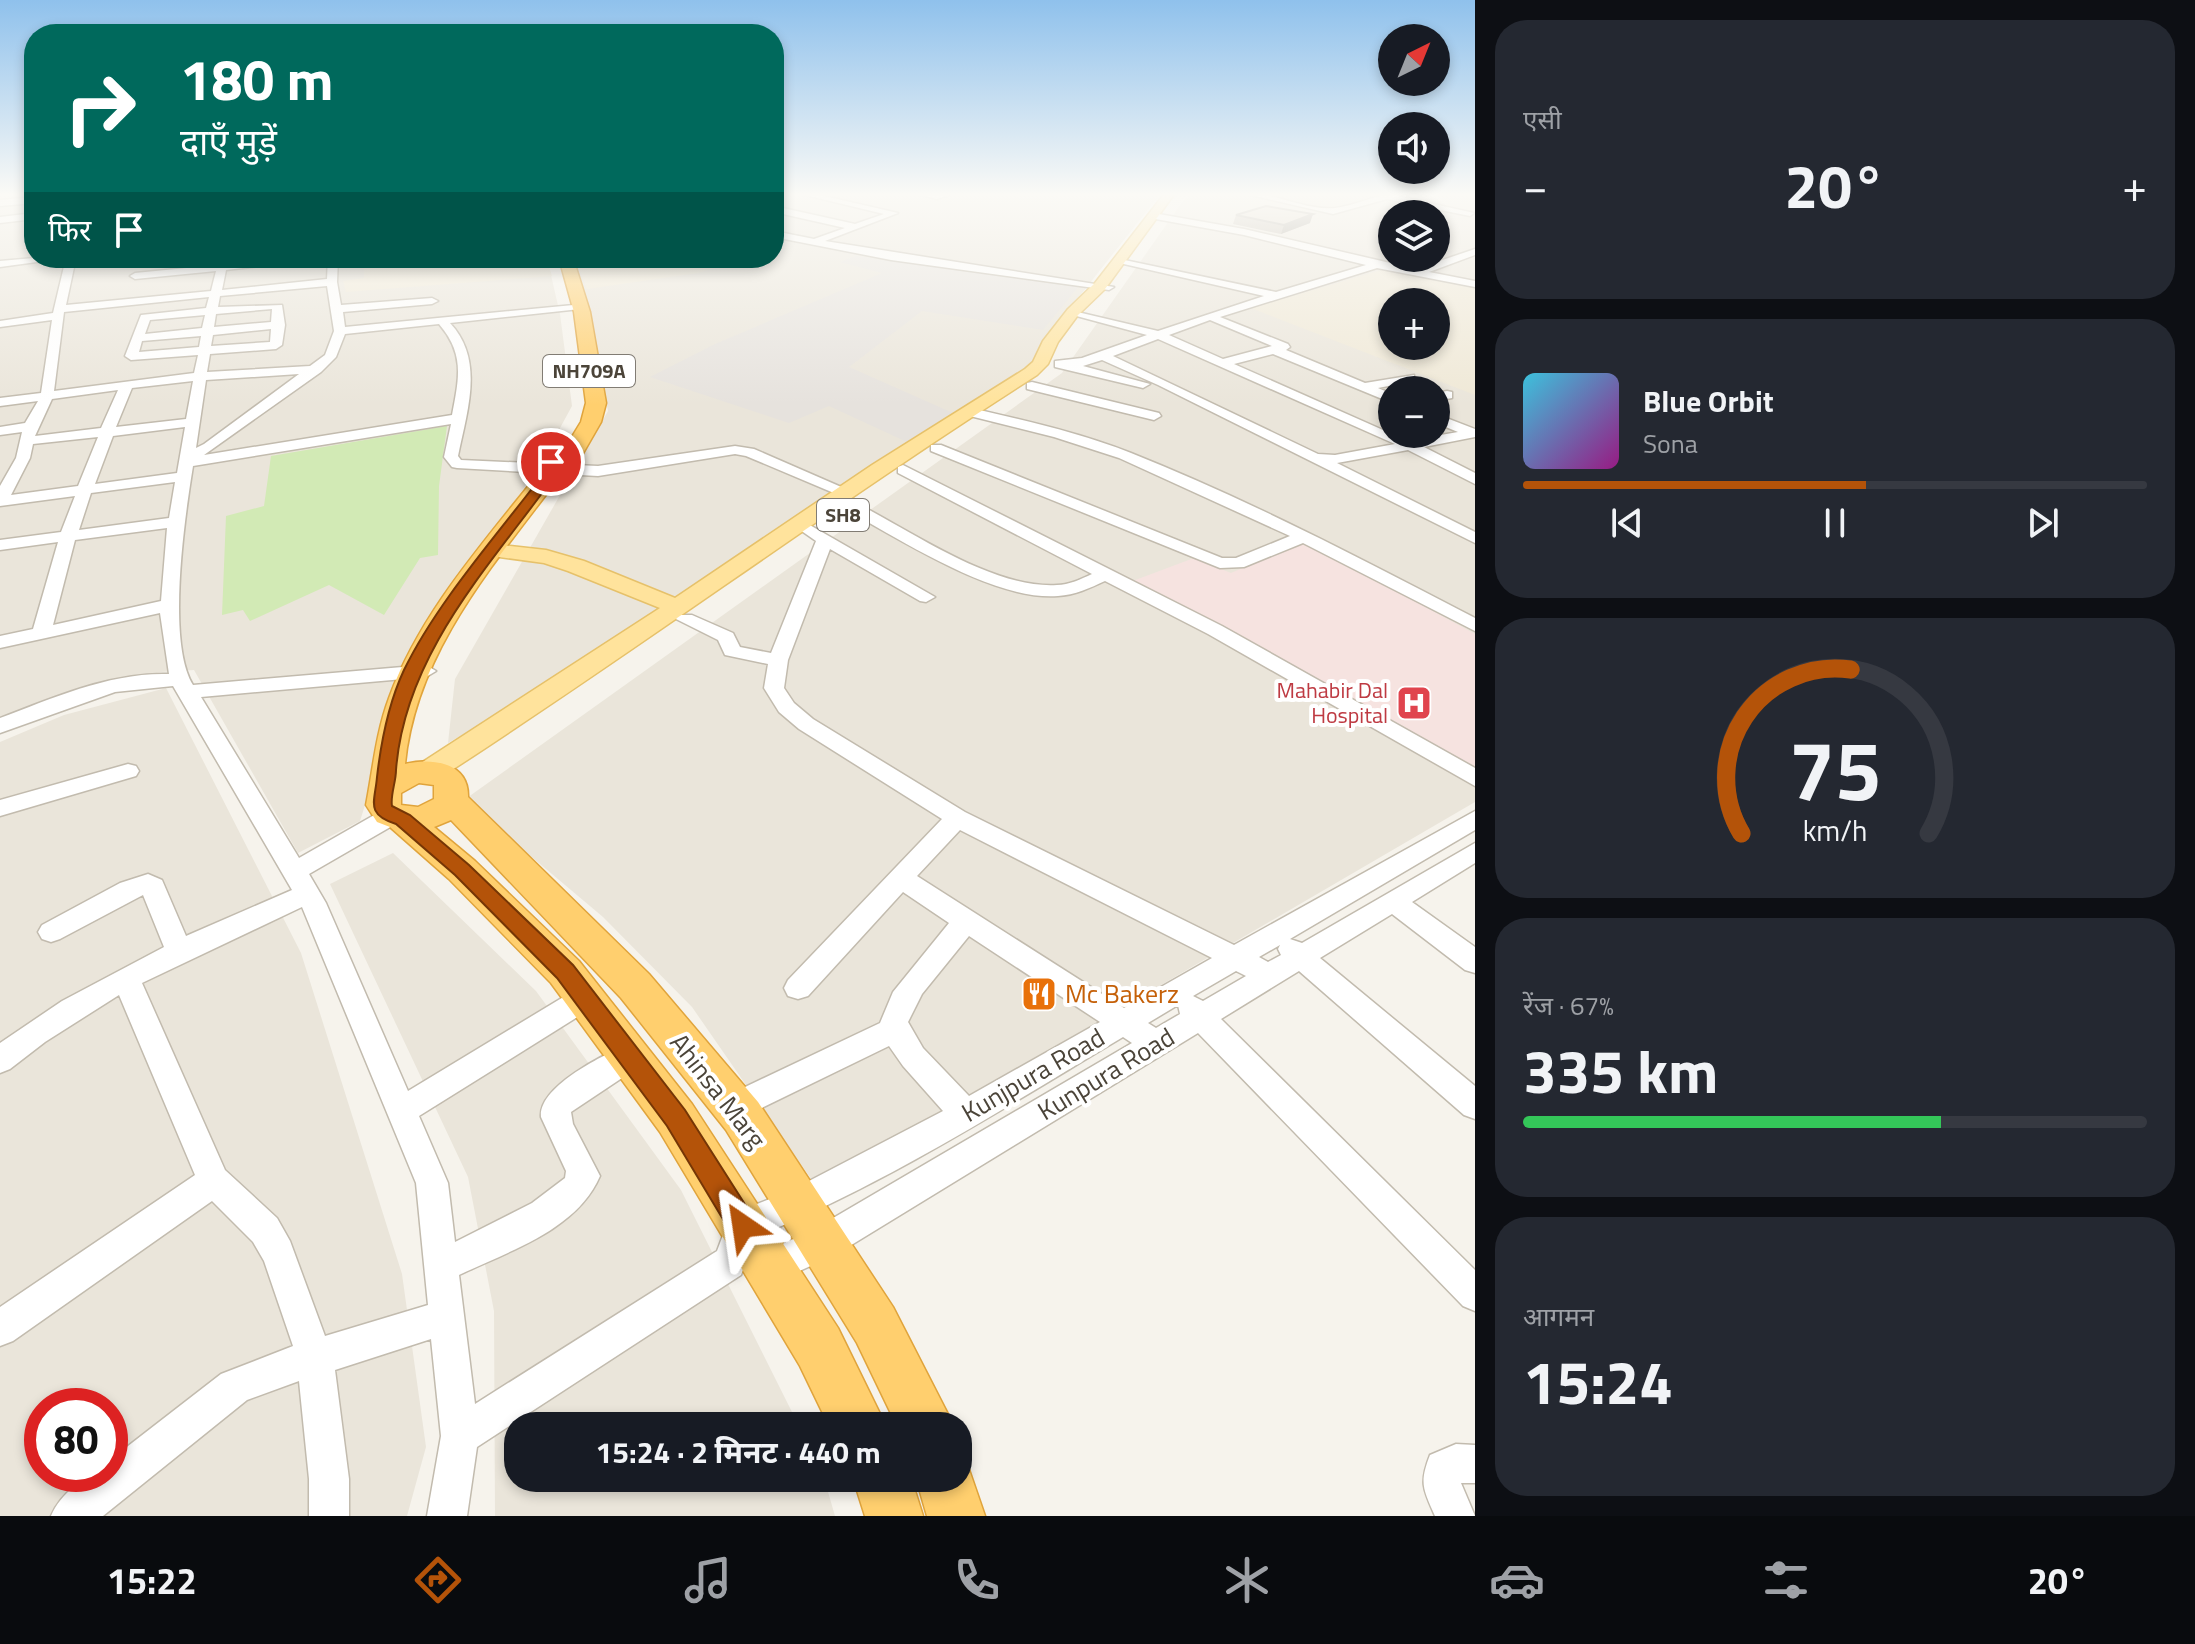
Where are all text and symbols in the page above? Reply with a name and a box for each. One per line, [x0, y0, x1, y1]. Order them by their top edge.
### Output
north arrow [1378, 24, 1450, 96]
map controls [1378, 24, 1450, 448]
text: 180 m [180, 37, 333, 122]
icon: right [48, 56, 152, 160]
text: एसी [1523, 100, 1562, 139]
button: sound [1378, 112, 1450, 184]
text: दाएँ मुड़ें [180, 114, 277, 169]
text: 20° [1785, 140, 1885, 231]
text: − [1523, 152, 1548, 219]
text: + [2122, 152, 2147, 219]
button: layers [1378, 200, 1450, 272]
text: फिर [48, 207, 91, 253]
icon: arrive [107, 208, 151, 252]
button: + [1378, 288, 1450, 360]
road number: NH709A [543, 355, 635, 387]
button: − [1378, 376, 1450, 448]
text: Blue Orbit [1643, 378, 1774, 424]
text: Sona [1643, 424, 1698, 463]
pin [517, 428, 585, 496]
icon: arrive [529, 440, 573, 484]
road number: SH8 [817, 499, 869, 531]
icon: previous [1605, 501, 1649, 545]
icon: pause [1813, 501, 1857, 545]
icon: next [2021, 501, 2065, 545]
place label: Mahabir Dal Hospital [1277, 673, 1388, 732]
hospital icon: Mahabir Dal Hospital [1395, 684, 1433, 722]
text: 75 [1788, 706, 1882, 832]
text: km/h [1803, 809, 1867, 852]
place label: Mc Bakerz [1065, 974, 1179, 1013]
restaurant icon: Mc Bakerz [1020, 975, 1058, 1013]
text: रेंज · 67% [1523, 986, 1614, 1025]
street label: Kunpura Road [1030, 1017, 1182, 1130]
street label: Kunjpura Road [954, 1018, 1112, 1131]
street label: Ahinsa Marg [661, 1025, 776, 1157]
text: 335 km [1523, 1025, 1718, 1116]
position arrow [701, 1184, 785, 1268]
text: आगमन [1523, 1297, 1594, 1336]
text: 15:24 [1523, 1336, 1673, 1427]
speed limit sign: 80 [24, 1388, 128, 1492]
text: 15:24 · 2 मिनट · 440 m [595, 1429, 881, 1475]
icon: directions [410, 1552, 466, 1608]
icon: music [680, 1552, 736, 1608]
icon: phone [949, 1552, 1005, 1608]
icon: climate [1219, 1552, 1275, 1608]
icon: car [1489, 1552, 1545, 1608]
icon: filters [1758, 1552, 1814, 1608]
text: 15:22 [107, 1553, 197, 1608]
text: 20° [2028, 1553, 2088, 1608]

